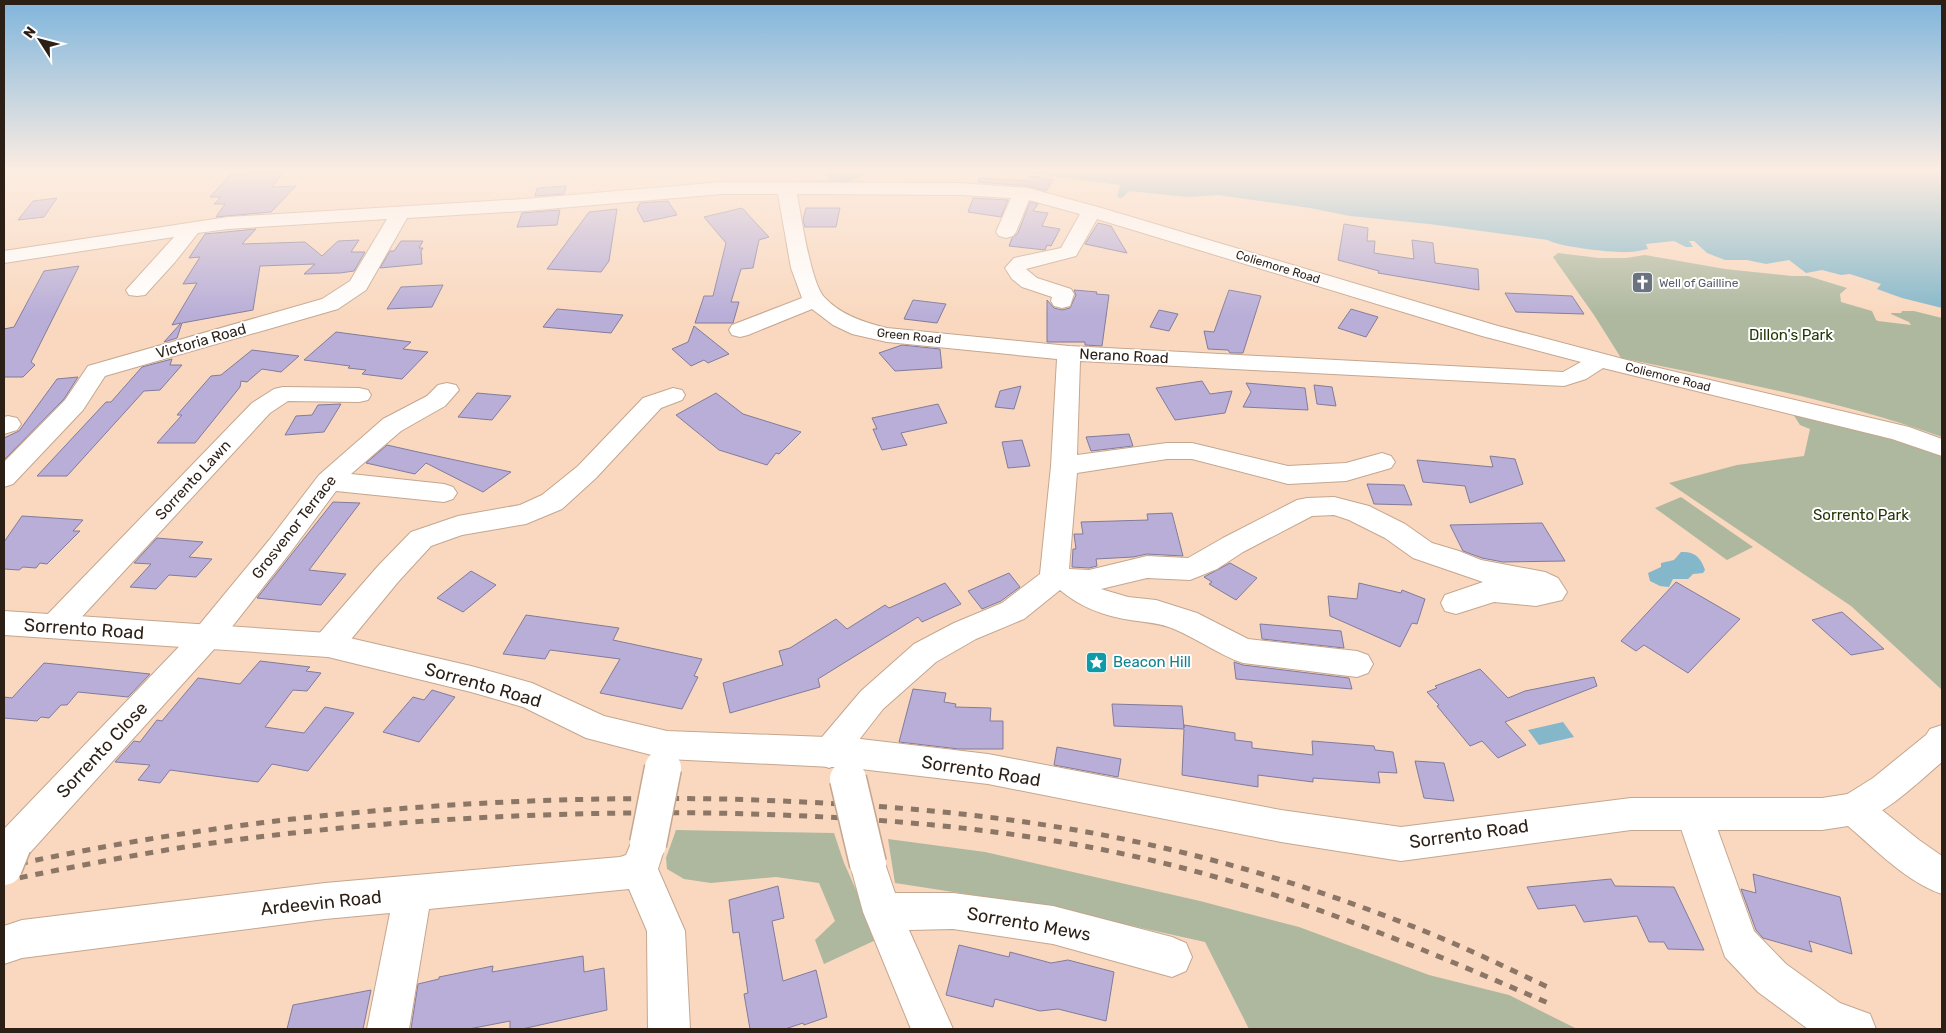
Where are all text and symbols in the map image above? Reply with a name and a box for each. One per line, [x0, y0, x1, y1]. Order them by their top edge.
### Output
north arrow [15, 15, 65, 65]
text: N [20, 24, 40, 42]
street label: Coliemore Road [1234, 248, 1322, 286]
church icon: Well of Gailline [1631, 271, 1655, 295]
place label: Well of Gailline [1659, 276, 1739, 290]
street label: Victoria Road [154, 320, 248, 362]
street label: Green Road [876, 326, 942, 346]
park label: Dillon's Park [1749, 326, 1833, 344]
street label: Nerano Road [1079, 345, 1169, 367]
street label: Coliemore Road [1624, 360, 1712, 394]
street label: Sorrento Lawn [151, 436, 235, 524]
street label: Grosvenor Terrace [248, 472, 340, 582]
park label: Sorrento Park [1813, 506, 1909, 524]
street label: Sorrento Road [23, 614, 145, 644]
place icon: Beacon Hill [1085, 650, 1109, 674]
place label: Beacon Hill [1113, 653, 1191, 671]
street label: Sorrento Road [422, 658, 544, 712]
street label: Sorrento Close [52, 697, 152, 803]
street label: Sorrento Road [920, 751, 1042, 791]
street label: Sorrento Road [1408, 815, 1530, 853]
street label: Ardeevin Road [259, 886, 383, 920]
street label: Sorrento Mews [965, 902, 1093, 946]

